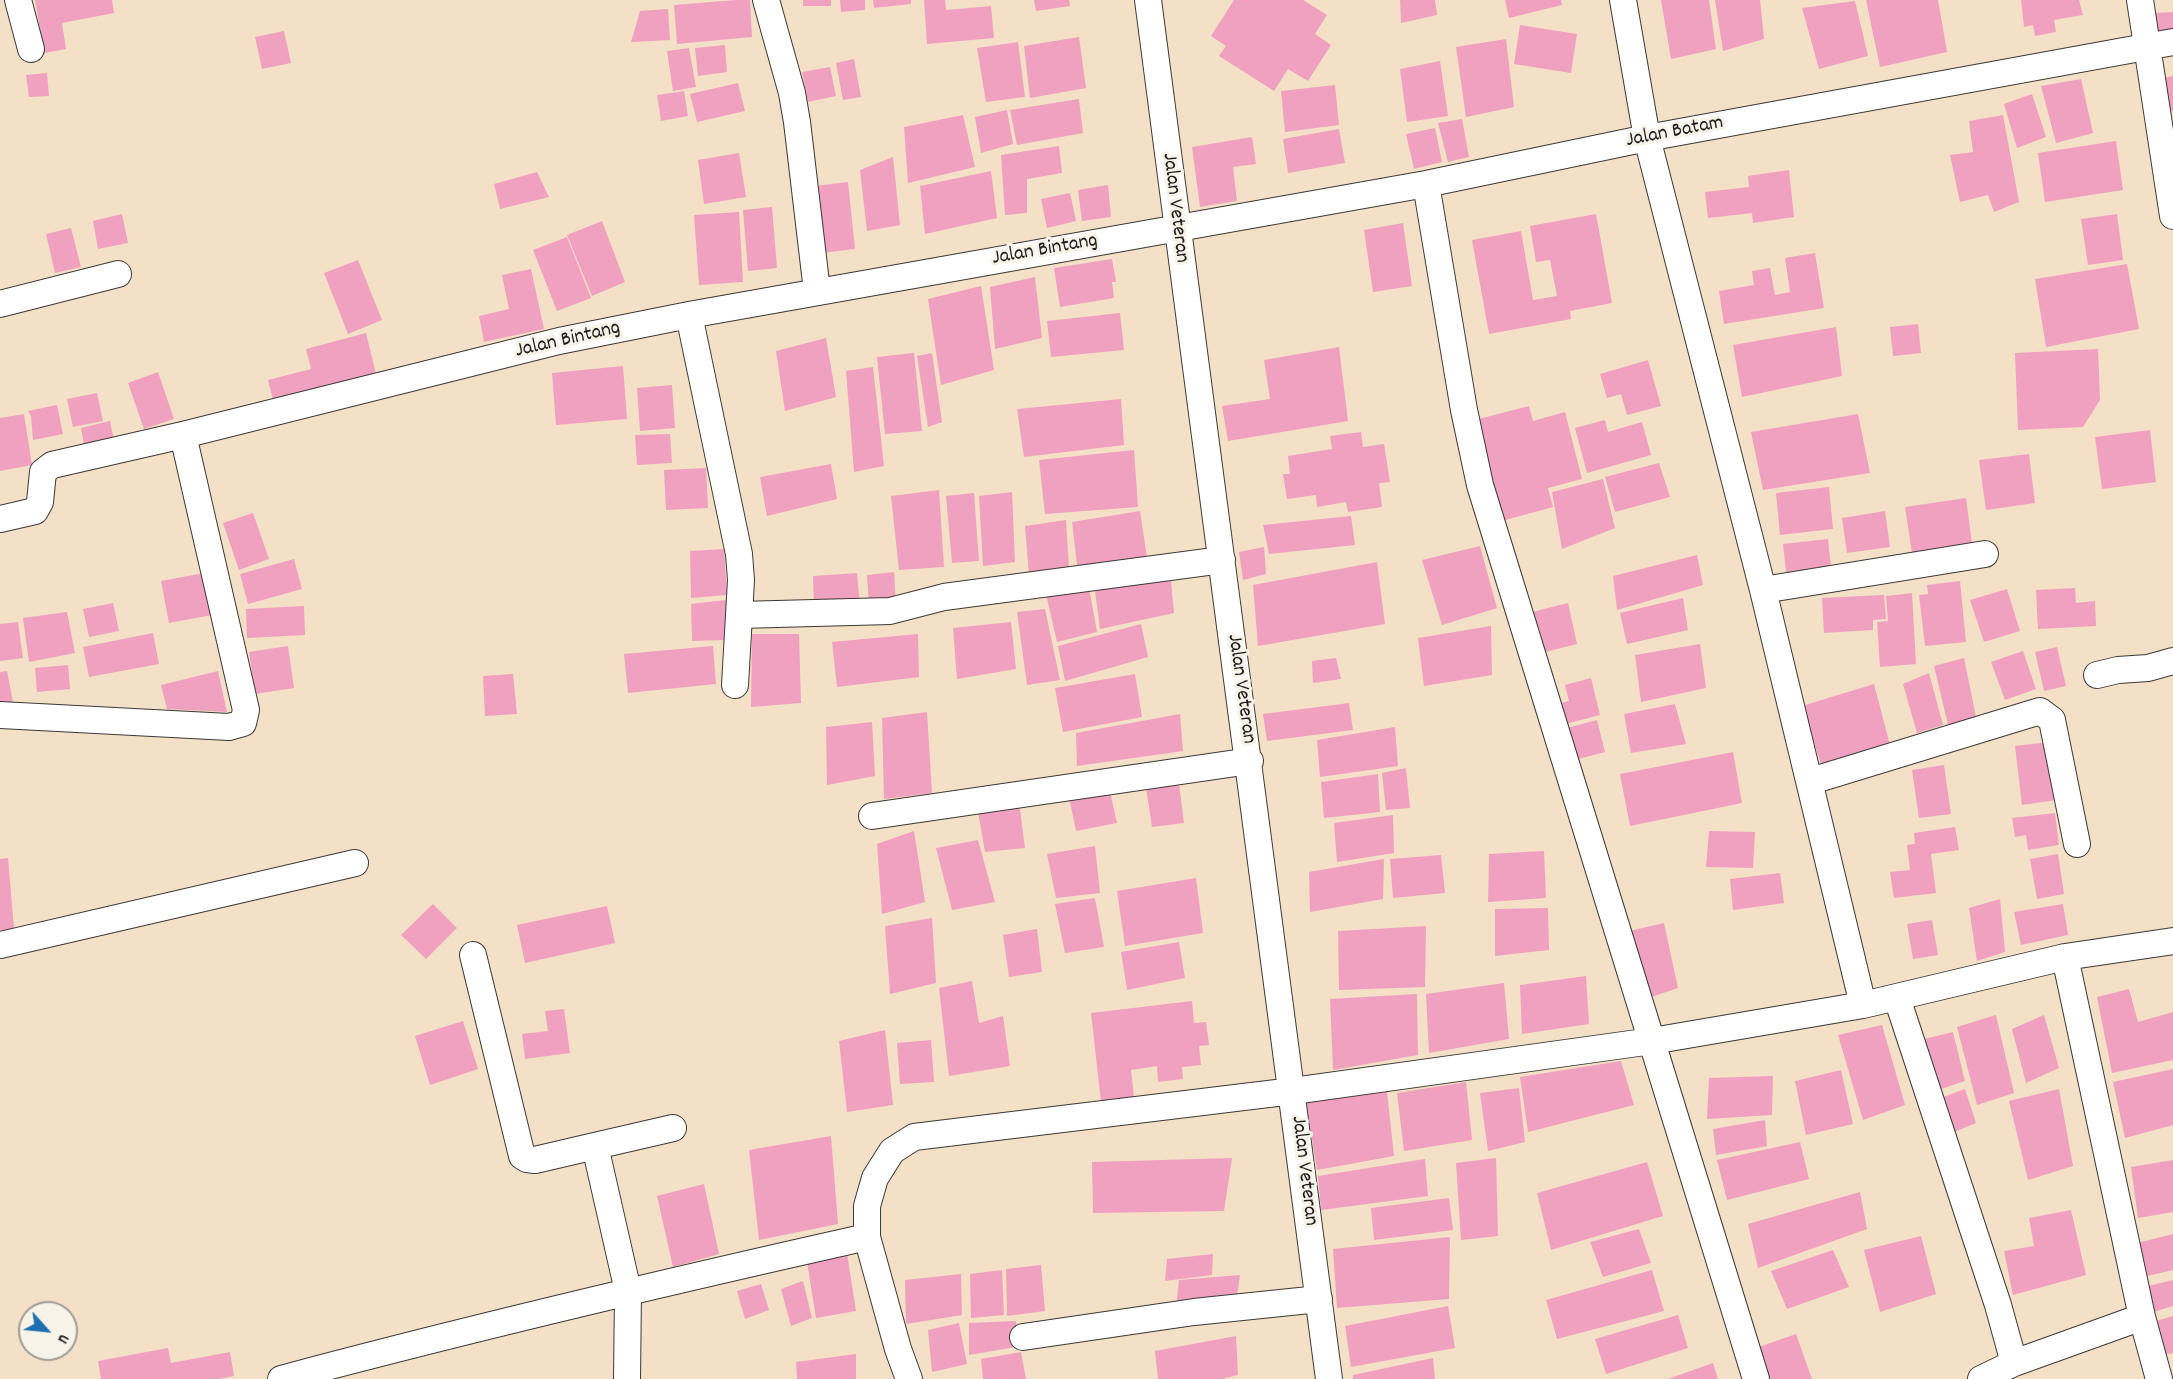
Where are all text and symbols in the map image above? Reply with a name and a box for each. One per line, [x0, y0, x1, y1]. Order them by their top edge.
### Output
street label: Jalan Batam [1624, 111, 1726, 155]
street label: Jalan Veteran [1155, 152, 1193, 264]
street label: Jalan Bintang [990, 229, 1100, 273]
street label: Jalan Bintang [513, 317, 623, 365]
street label: Jalan Veteran [1220, 633, 1260, 745]
street label: Jalan Veteran [1284, 1115, 1322, 1227]
north arrow [18, 1301, 78, 1361]
text: U [51, 1330, 75, 1347]

